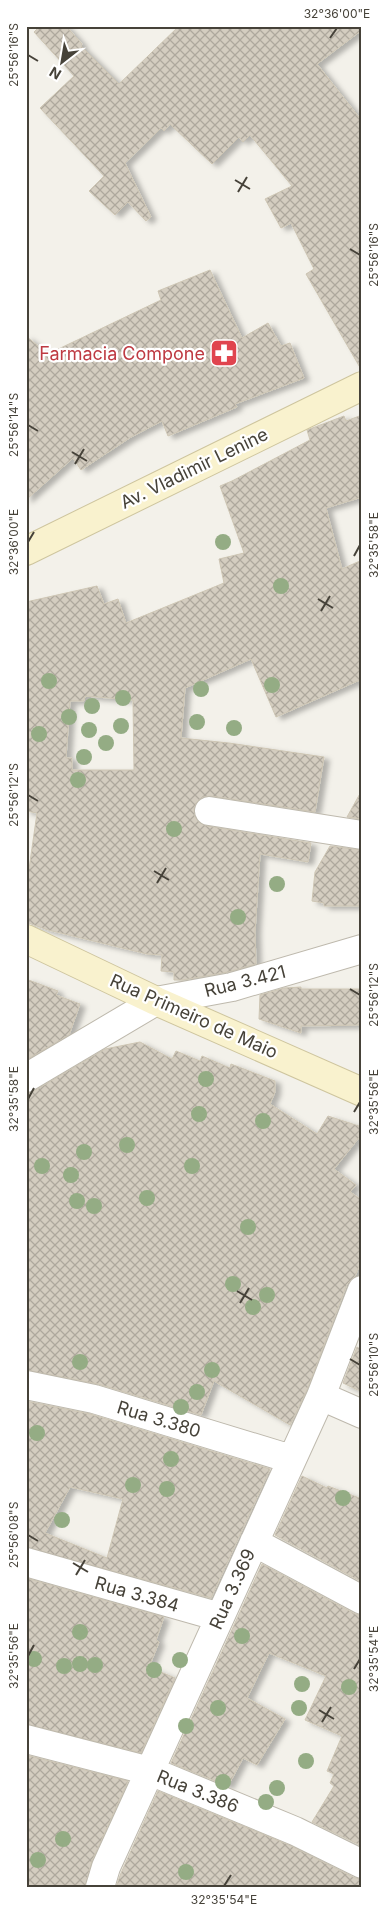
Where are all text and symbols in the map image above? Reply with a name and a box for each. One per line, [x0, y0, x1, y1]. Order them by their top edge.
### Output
text: 32°36'00"E [304, 6, 370, 21]
text: 25°56'16"S [6, 23, 21, 87]
north arrow [38, 38, 88, 88]
text: N [46, 64, 64, 84]
text: 25°56'16"S [366, 223, 381, 287]
pharmacy icon: Farmacia Compone [209, 338, 239, 368]
place label: Farmacia Compone [39, 343, 205, 364]
text: 25°56'14"S [6, 393, 21, 457]
street label: Av. Vladimir Lenine [117, 423, 271, 513]
text: 32°36'00"E [6, 509, 21, 575]
text: 32°35'58"E [366, 512, 381, 578]
text: 25°56'12"S [6, 763, 21, 827]
street label: Rua 3.421 [202, 961, 288, 1001]
text: 25°56'12"S [366, 963, 381, 1027]
street label: Rua Primeiro de Maio [107, 970, 281, 1062]
text: 32°35'58"E [6, 1066, 21, 1132]
text: 32°35'56"E [366, 1069, 381, 1135]
text: 25°56'10"S [366, 1333, 381, 1397]
street label: Rua 3.380 [115, 1396, 203, 1442]
text: 25°56'08"S [6, 1501, 21, 1568]
street label: Rua 3.369 [205, 1545, 259, 1633]
street label: Rua 3.384 [92, 1572, 182, 1616]
text: 32°35'56"E [6, 1623, 21, 1689]
text: 32°35'54"E [366, 1626, 381, 1692]
street label: Rua 3.386 [154, 1765, 242, 1817]
text: 32°35'54"E [191, 1892, 257, 1907]

